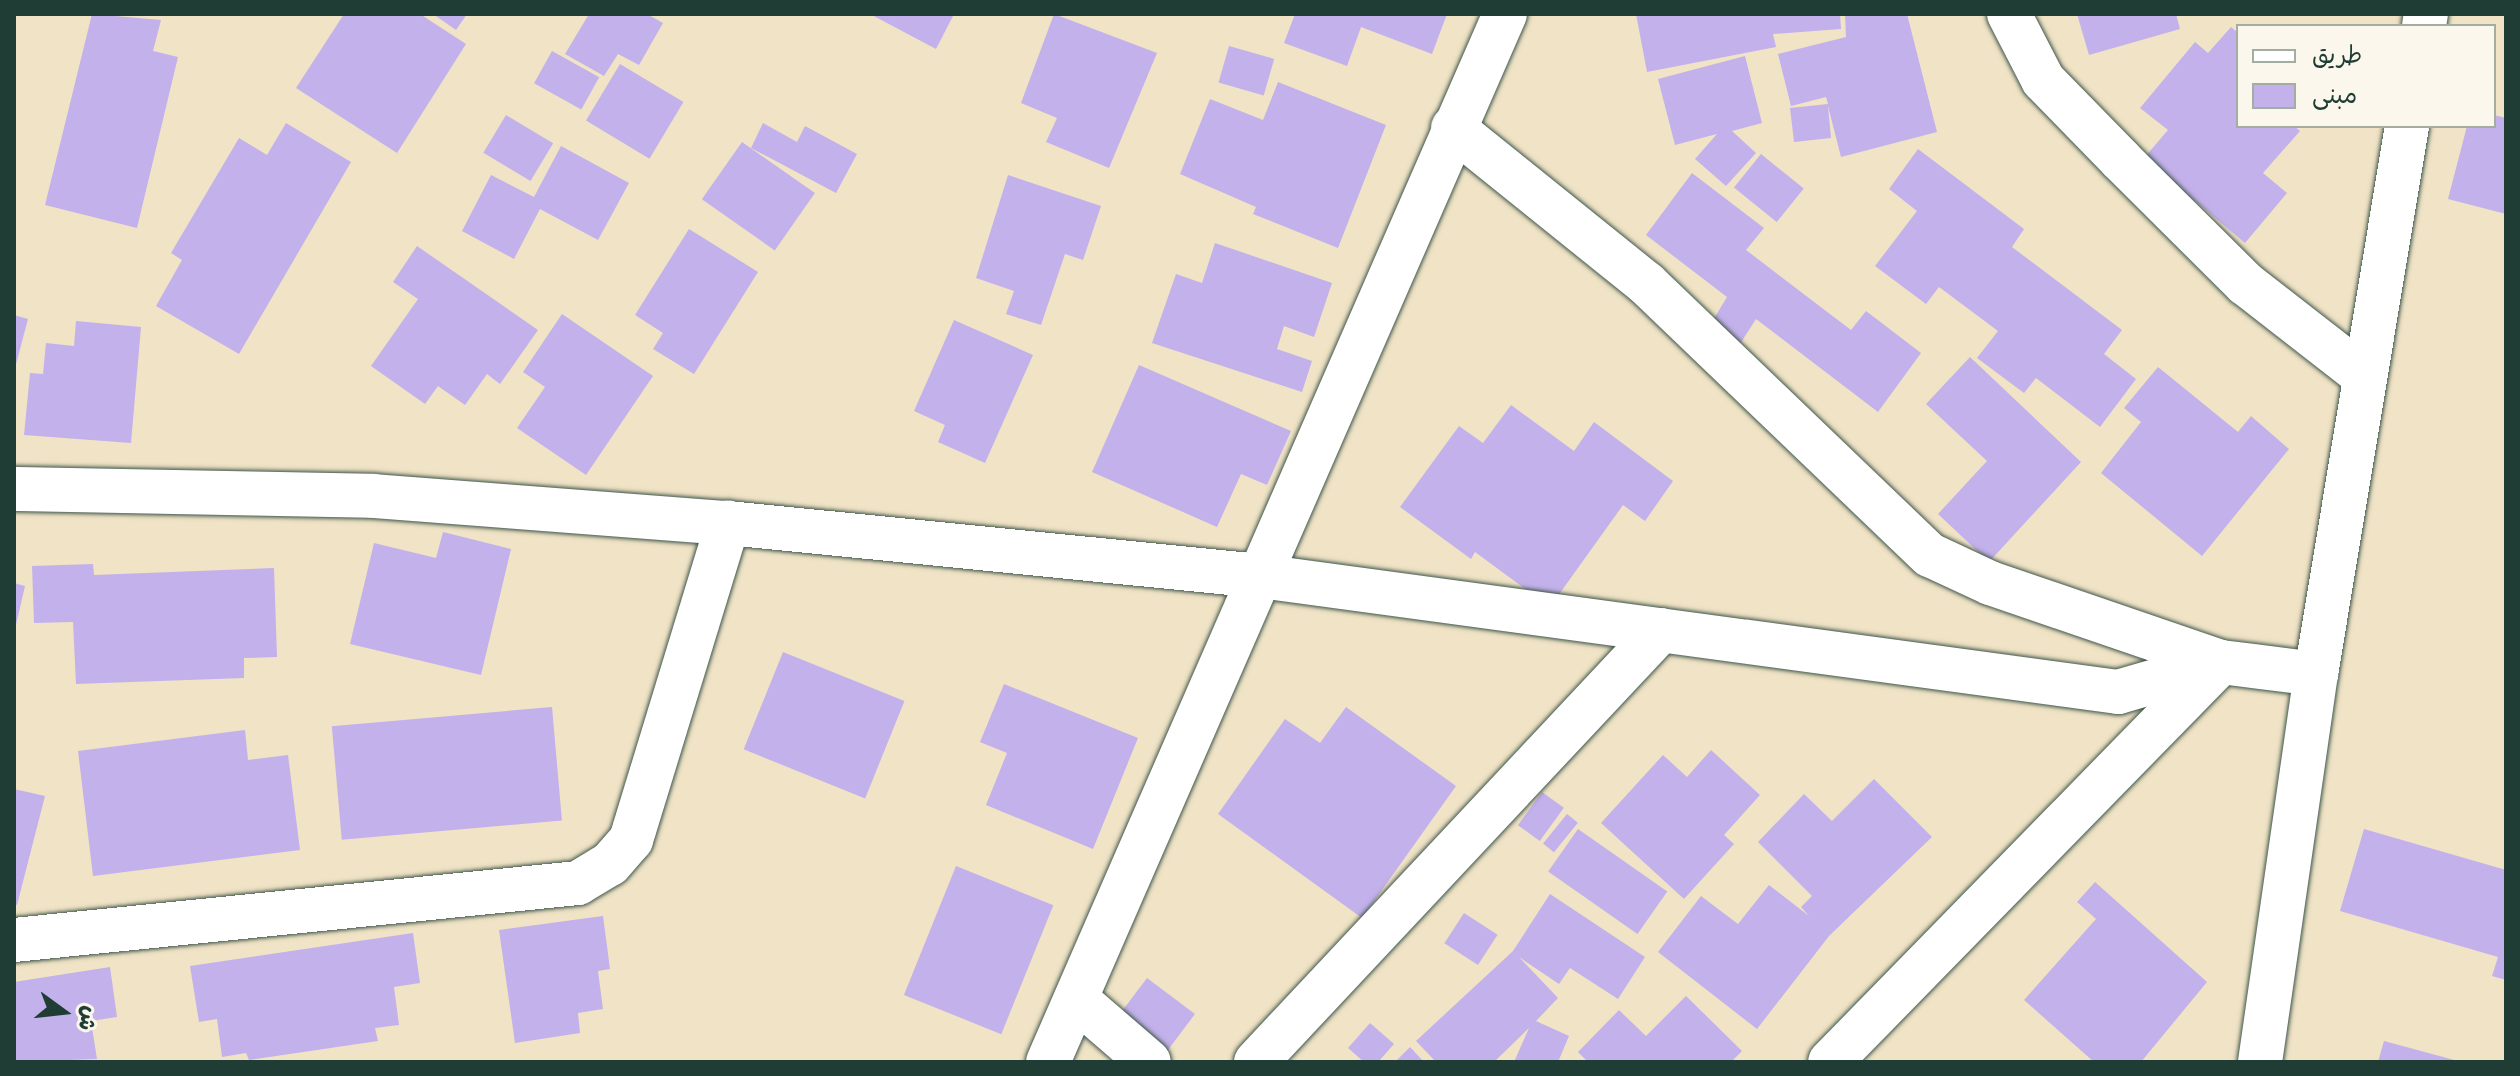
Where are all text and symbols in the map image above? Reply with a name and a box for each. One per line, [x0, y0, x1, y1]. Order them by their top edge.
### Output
legend [2236, 24, 2496, 128]
text: طريق [2312, 39, 2362, 73]
text: مبنى [2312, 79, 2357, 113]
north arrow [24, 972, 104, 1052]
text: ش [70, 1003, 106, 1034]

